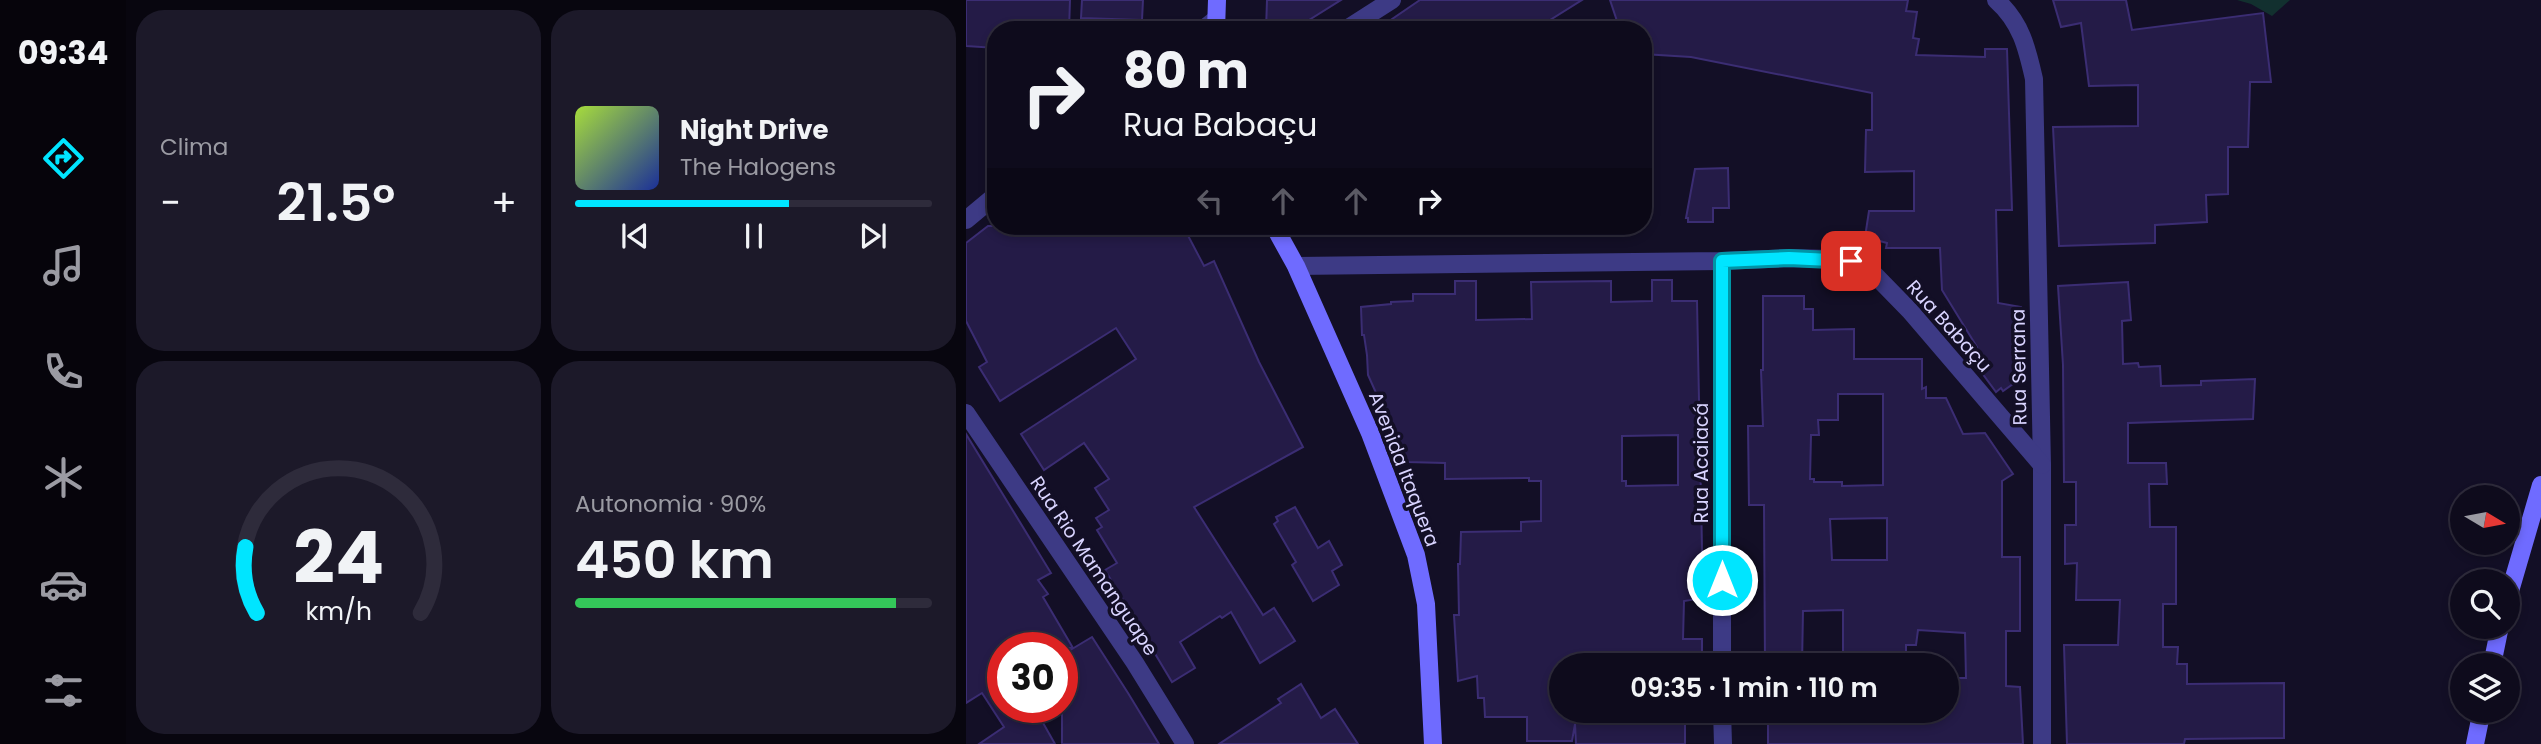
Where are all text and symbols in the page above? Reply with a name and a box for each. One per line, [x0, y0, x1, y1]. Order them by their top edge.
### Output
text: 09:34 [18, 30, 108, 75]
text: 80 m [1123, 37, 1249, 105]
icon: right [1008, 49, 1099, 140]
text: Rua Babaçu [1123, 102, 1318, 147]
text: Night Drive [680, 112, 828, 148]
text: Clima [160, 131, 228, 163]
icon: directions [39, 134, 88, 183]
text: The Halogens [680, 151, 836, 183]
text: 21.5° [277, 166, 395, 239]
text: − [160, 176, 181, 229]
text: + [491, 176, 517, 229]
icon: left [1191, 182, 1229, 220]
icon: ahead [1264, 182, 1302, 220]
icon: ahead [1337, 182, 1375, 220]
icon: right [1410, 182, 1448, 220]
icon: previous [616, 217, 654, 255]
icon: pause [735, 217, 773, 255]
icon: next [854, 217, 892, 255]
pin [1821, 231, 1881, 291]
icon: music [39, 241, 88, 290]
icon: arrive [1832, 242, 1870, 280]
street label: Rua Babaçu [1900, 274, 1998, 378]
street label: Rua Serrana [2004, 308, 2034, 426]
icon: phone [39, 347, 88, 396]
street label: Avenida Itaquera [1362, 388, 1446, 550]
street label: Rua Acaiacá [1688, 403, 1715, 523]
icon: climate [39, 453, 88, 502]
street label: Rua Rio Mamanguape [1024, 471, 1164, 661]
north arrow [2450, 485, 2520, 555]
map controls [2450, 485, 2520, 723]
text: Autonomia · 90% [575, 488, 766, 520]
text: 24 [293, 508, 384, 609]
text: 450 km [575, 523, 774, 596]
position arrow [1685, 543, 1759, 617]
icon: car [39, 560, 88, 609]
button: search [2450, 569, 2520, 639]
text: km/h [305, 594, 372, 629]
speed limit sign: 30 [987, 632, 1078, 723]
button: layers [2450, 653, 2520, 723]
icon: filters [39, 666, 88, 715]
text: 09:35 · 1 min · 110 m [1630, 670, 1878, 706]

